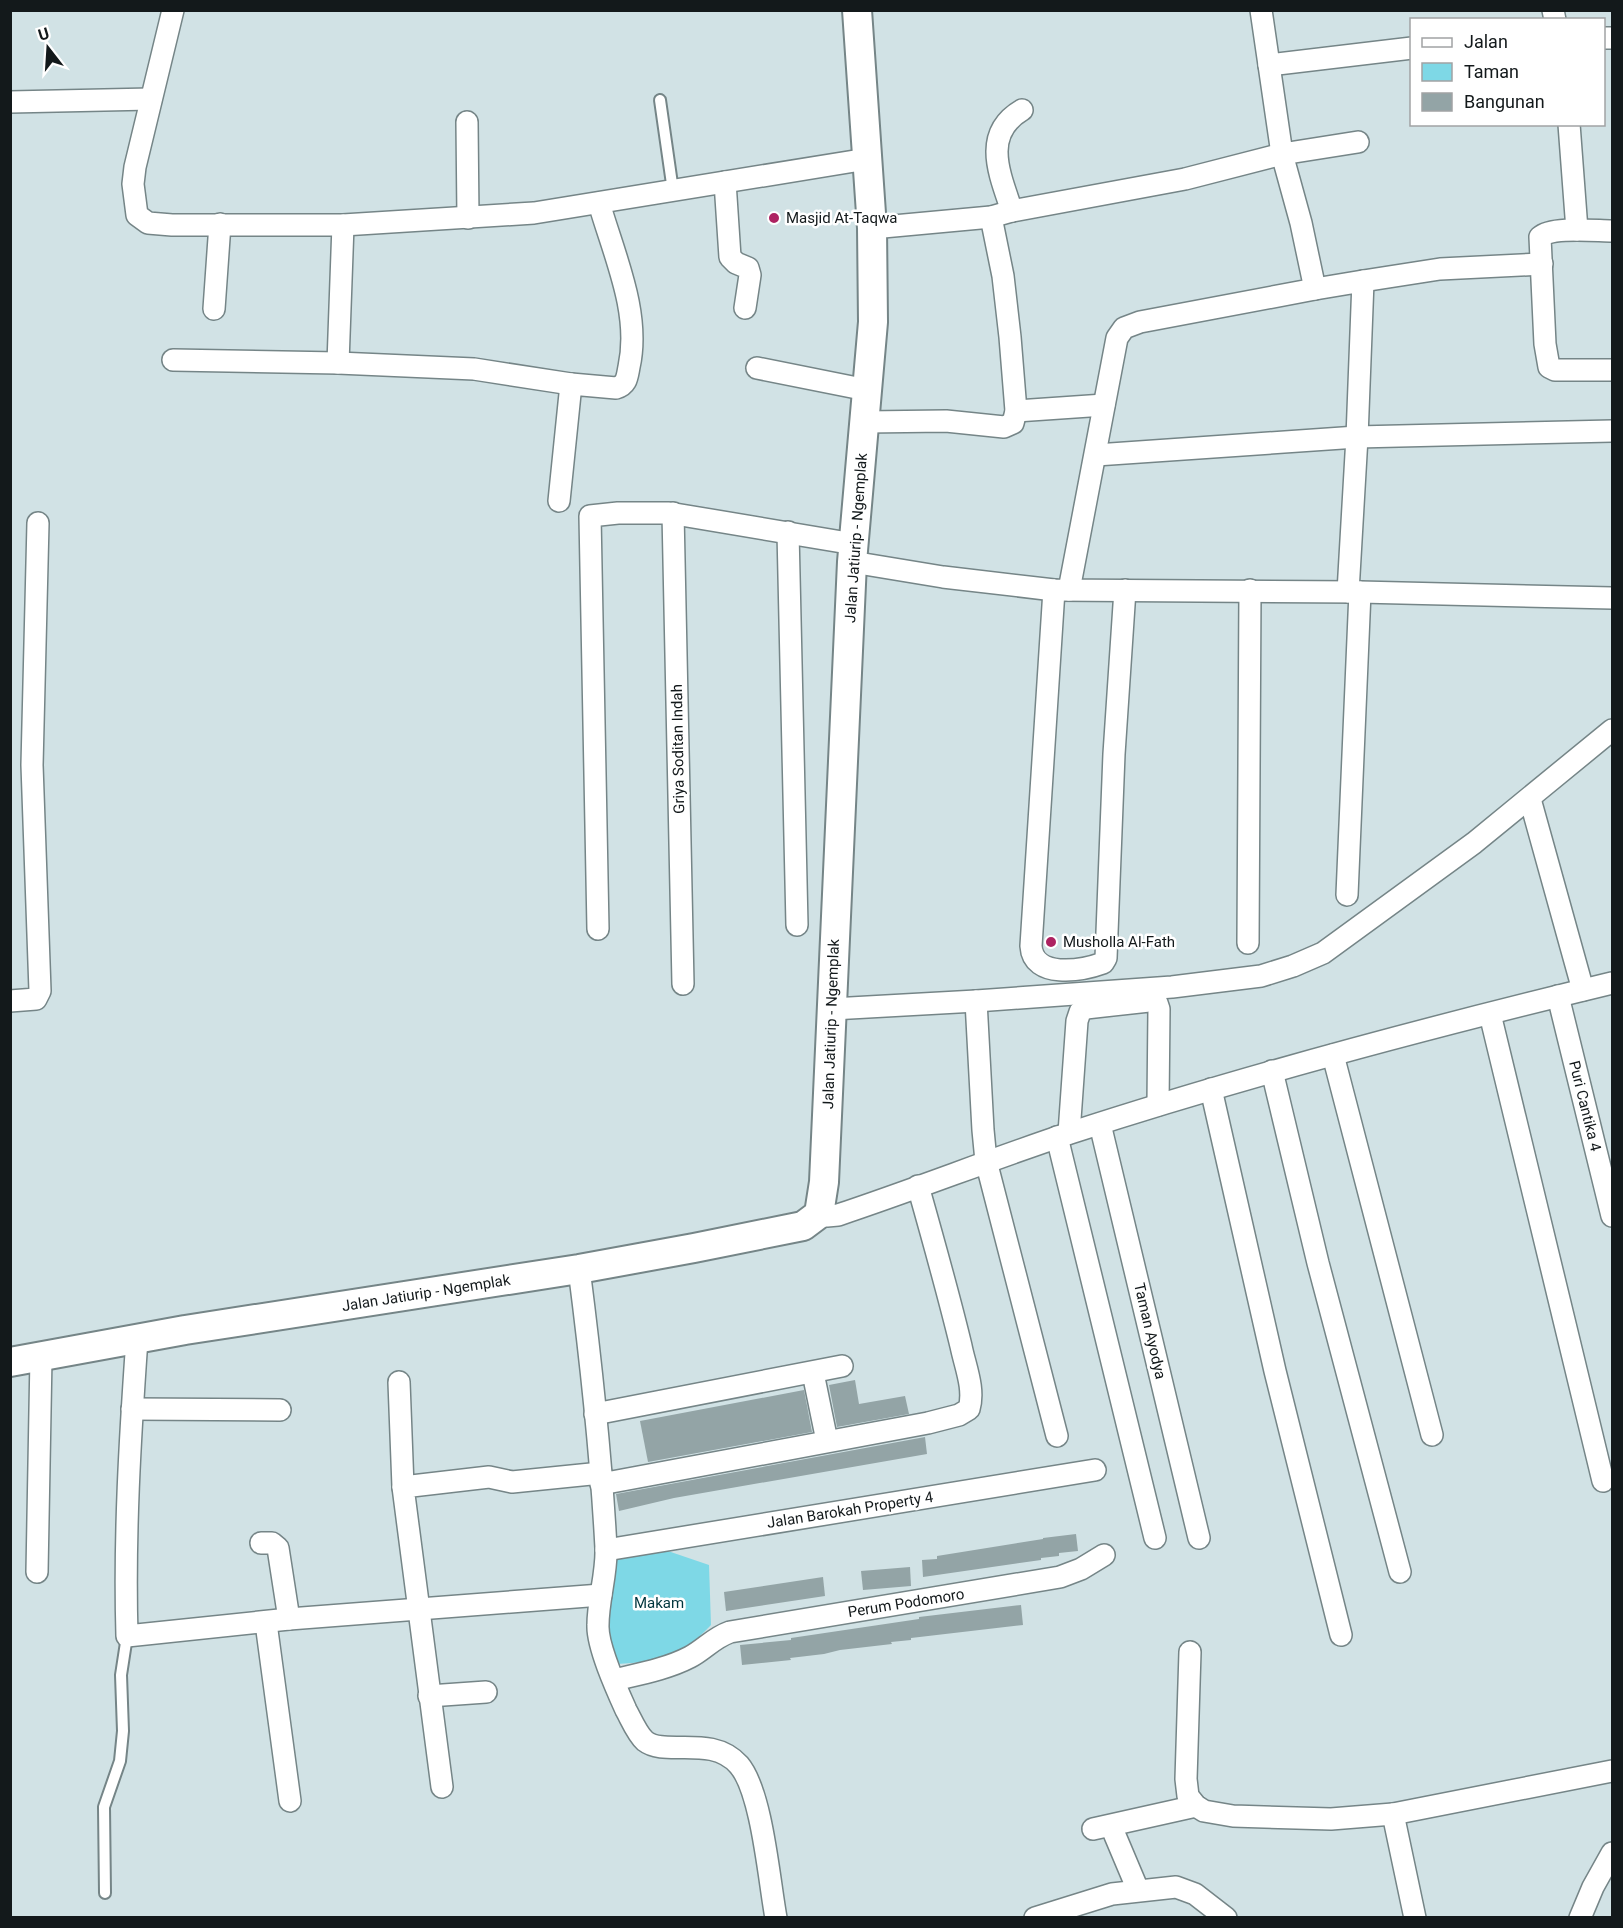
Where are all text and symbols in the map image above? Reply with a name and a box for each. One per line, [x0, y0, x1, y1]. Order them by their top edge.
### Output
north arrow [18, 18, 78, 78]
legend [1410, 18, 1605, 126]
text: U [36, 24, 52, 45]
text: Jalan [1464, 31, 1508, 52]
text: Taman [1464, 61, 1519, 82]
text: Bangunan [1464, 91, 1545, 112]
place label: Masjid At-Taqwa [786, 209, 897, 227]
marker: Masjid At-Taqwa [767, 211, 781, 225]
street label: Jalan Jatiurip - Ngemplak [841, 452, 871, 624]
street label: Griya Soditan Indah [668, 684, 688, 814]
place label: Musholla Al-Fath [1063, 933, 1175, 951]
marker: Musholla Al-Fath [1044, 935, 1058, 949]
street label: Jalan Jatiurip - Ngemplak [819, 938, 843, 1109]
street label: Puri Cantika 4 [1565, 1059, 1605, 1154]
street label: Jalan Jatiurip - Ngemplak [340, 1271, 512, 1315]
street label: Taman Ayodya [1130, 1281, 1170, 1381]
street label: Jalan Barokah Property 4 [766, 1488, 935, 1532]
street label: Perum Podomoro [846, 1585, 966, 1621]
park label: Makam [634, 1594, 684, 1612]

